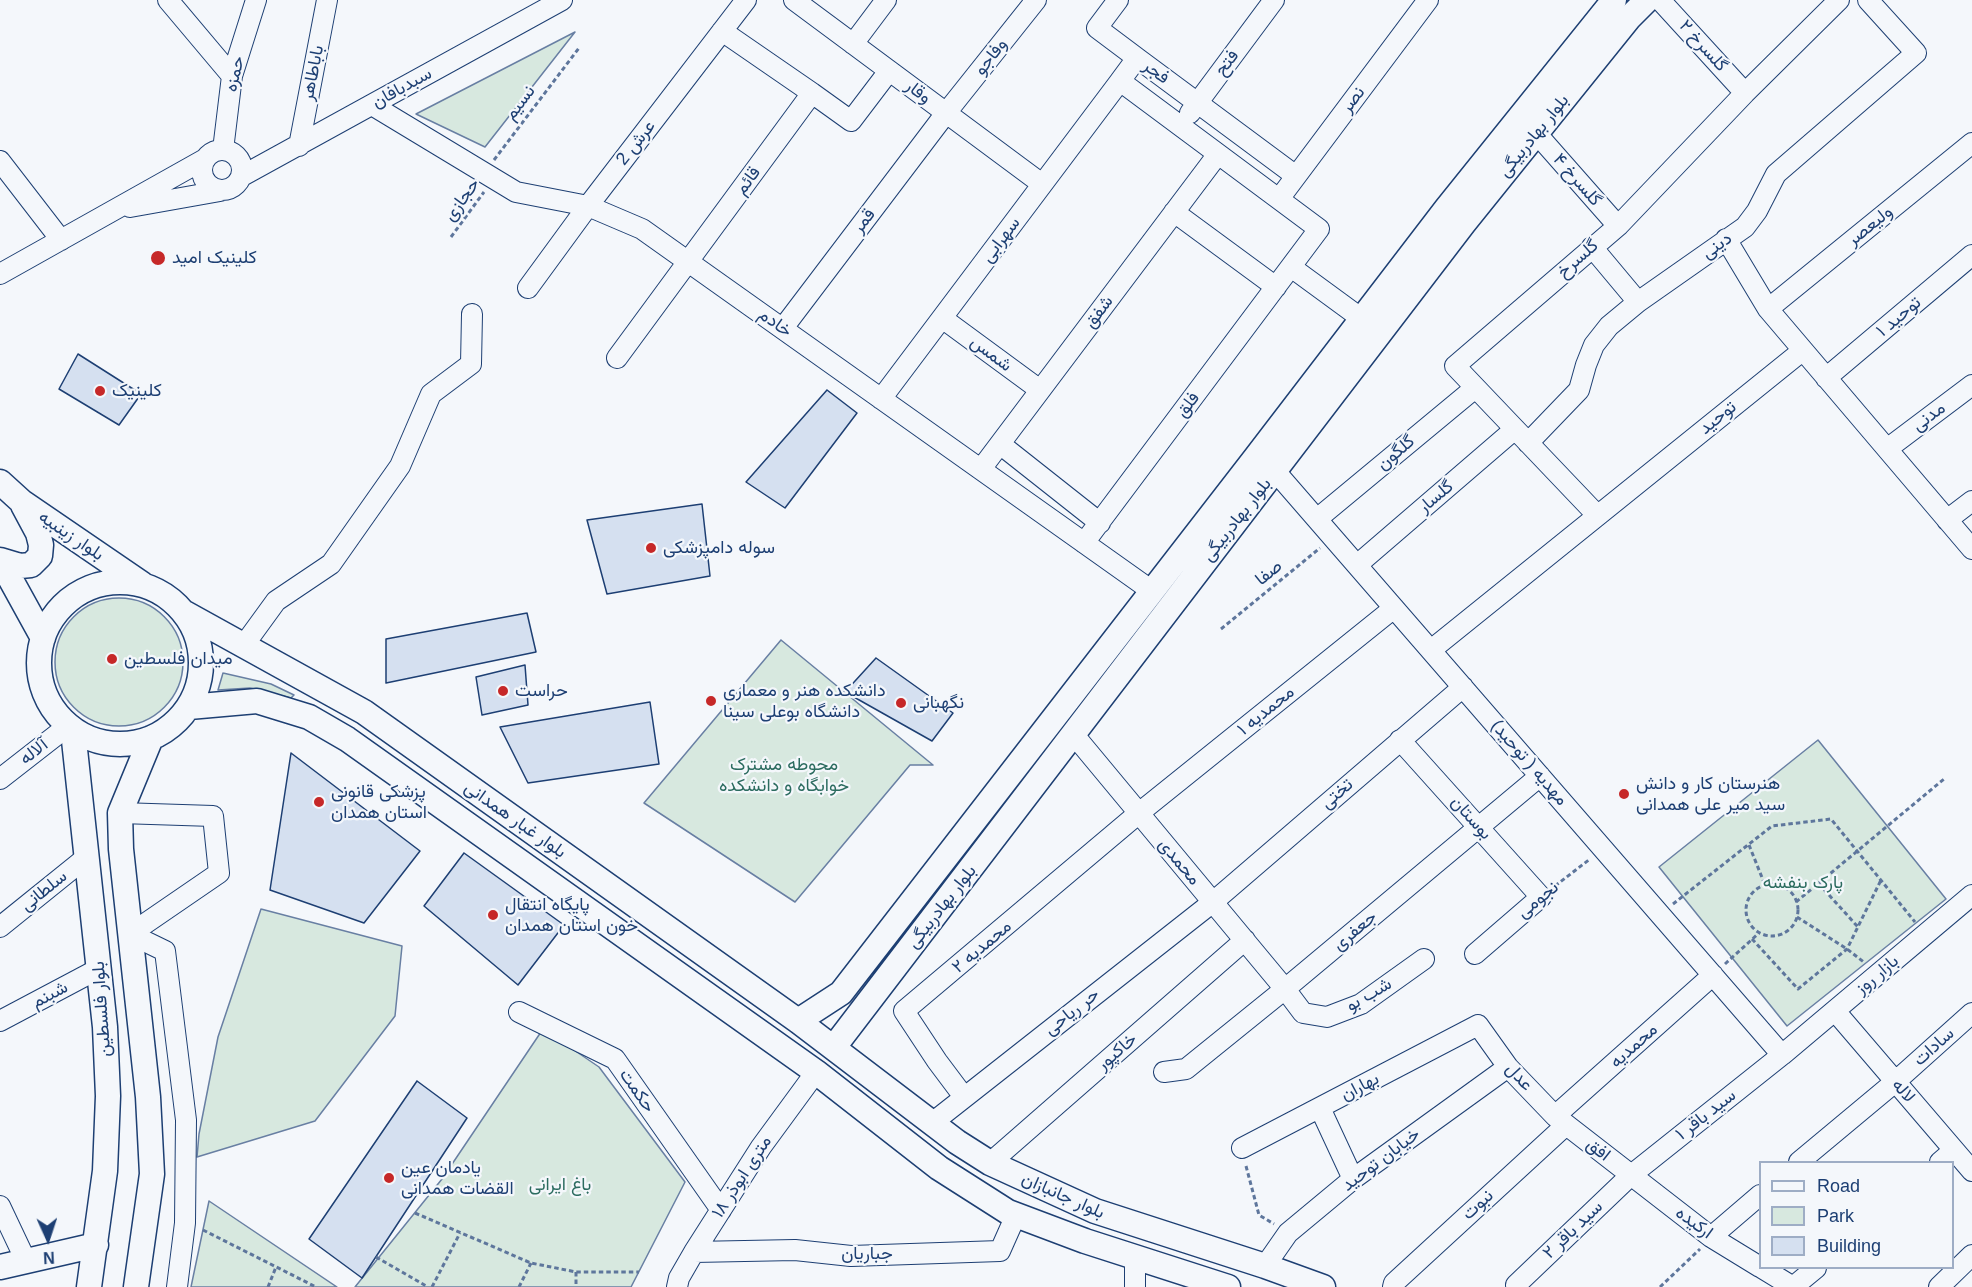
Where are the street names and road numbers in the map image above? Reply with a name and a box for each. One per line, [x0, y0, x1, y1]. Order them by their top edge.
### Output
street label: گلسرخ ۲ [1674, 16, 1732, 76]
street label: وفاجو [970, 34, 1012, 80]
street label: باباطاهر [297, 43, 329, 103]
street label: فتح [1210, 46, 1244, 80]
street label: حمزه [220, 54, 250, 94]
street label: فجر [1139, 55, 1173, 89]
street label: سبدبافان [368, 63, 436, 113]
street label: وقار [901, 75, 935, 109]
street label: نسیم [500, 81, 540, 125]
street label: نصر [1336, 82, 1370, 118]
street label: بلوار بهادربیگی [1494, 90, 1574, 182]
street label: عرش 2 [612, 116, 660, 170]
street label: گلسرخ ۴ [1548, 149, 1606, 211]
street label: قائم [730, 163, 766, 199]
street label: حجازی [439, 174, 485, 226]
street label: ولیعصر [1843, 201, 1897, 251]
street label: قمر [848, 204, 880, 238]
street label: سهرابی [977, 213, 1025, 267]
street label: دینی [1698, 228, 1736, 264]
street label: گلسرخ [1553, 235, 1603, 283]
street label: شفق [1080, 291, 1118, 333]
street label: توحید ۱ [1872, 292, 1926, 342]
street label: خادم [754, 304, 796, 342]
street label: شمس [966, 331, 1016, 377]
street label: فلق [1171, 388, 1205, 422]
street label: توحید [1695, 396, 1741, 440]
street label: مدنی [1908, 398, 1950, 436]
street label: گلگون [1373, 431, 1419, 475]
street label: بلوار بهادربیگی [1198, 474, 1276, 566]
street label: گلسار [1414, 476, 1458, 518]
street label: بلوار زینبیه [34, 506, 108, 566]
street label: صفا [1251, 556, 1287, 590]
street label: محمدیه ۱ [1233, 682, 1299, 740]
street label: مهدیه ( توحید) [1486, 716, 1572, 810]
street label: آلاله [15, 734, 53, 770]
street label: تختی [1316, 774, 1358, 814]
street label: بلوار غبار همدانی [460, 777, 570, 863]
street label: بوستان [1446, 792, 1496, 844]
street label: محمدی [1153, 834, 1205, 890]
street label: بلوار بهادربیگی [903, 861, 981, 953]
street label: سلطانی [16, 866, 72, 916]
street label: نجومی [1513, 877, 1563, 923]
street label: جعفری [1329, 906, 1381, 956]
street label: محمدیه ۲ [948, 916, 1016, 978]
street label: بازار روز [1851, 951, 1903, 999]
street label: بلوار فلسطین [88, 960, 116, 1058]
street label: شب بو [1342, 973, 1396, 1017]
street label: شبنم [28, 977, 72, 1013]
street label: حر ریاحی [1040, 984, 1104, 1040]
street label: محمدیه [1606, 1019, 1662, 1073]
street label: سادات [1909, 1023, 1959, 1071]
street label: خاکپور [1092, 1029, 1142, 1075]
street label: عدل [1501, 1058, 1537, 1096]
street label: حکمت [614, 1065, 660, 1117]
street label: بهاران [1337, 1068, 1383, 1106]
street label: لاله [1887, 1075, 1919, 1107]
street label: سید باقر ۱ [1671, 1085, 1741, 1145]
street label: خیابان توحید [1338, 1124, 1424, 1196]
street label: ۱۸ متری ابوذر [707, 1132, 777, 1222]
street label: افق [1582, 1134, 1614, 1166]
street label: بلوار جانبازان [1018, 1168, 1108, 1224]
street label: نبوت [1458, 1185, 1498, 1225]
street label: سید باقر ۲ [1539, 1196, 1607, 1264]
street label: ارکیده [1671, 1202, 1717, 1244]
street label: جباریان [841, 1243, 893, 1265]

